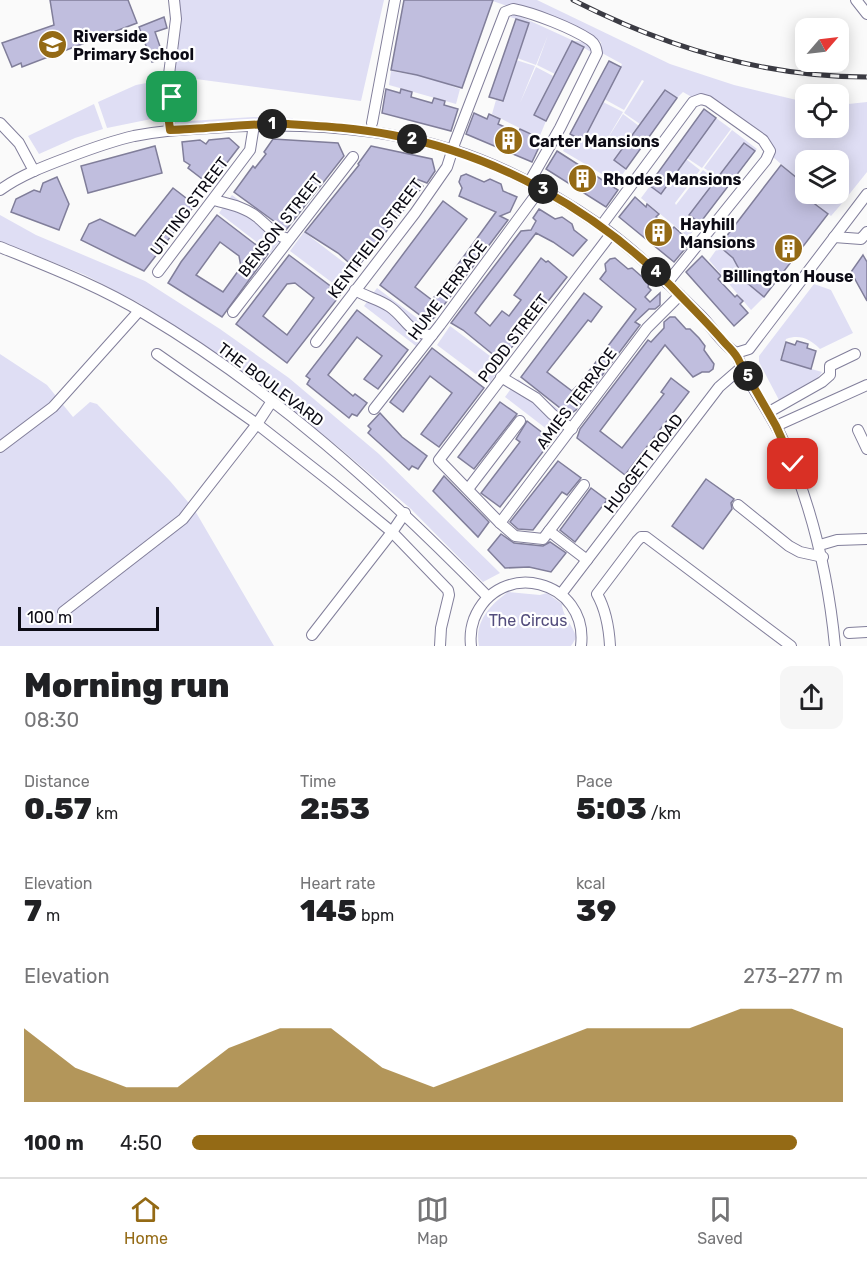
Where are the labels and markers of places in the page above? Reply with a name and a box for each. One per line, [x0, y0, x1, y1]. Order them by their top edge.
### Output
place label: Riverside Primary School [73, 27, 194, 64]
school or university icon: Riverside Primary School [36, 29, 68, 61]
pin [146, 71, 197, 122]
pin: 1 [257, 109, 287, 139]
pin: 2 [397, 124, 427, 154]
building icon: Carter Mansions [492, 125, 524, 157]
place label: Carter Mansions [529, 132, 660, 151]
building icon: Rhodes Mansions [566, 163, 598, 195]
place label: Rhodes Mansions [603, 170, 742, 189]
pin: 3 [528, 174, 558, 204]
place label: Hayhill Mansions [680, 215, 755, 252]
building icon: Hayhill Mansions [643, 217, 675, 249]
building icon: Billington House [772, 232, 804, 264]
pin: 4 [641, 257, 671, 287]
place label: Billington House [722, 267, 854, 286]
pin: 5 [733, 361, 763, 391]
pin [767, 438, 818, 489]

